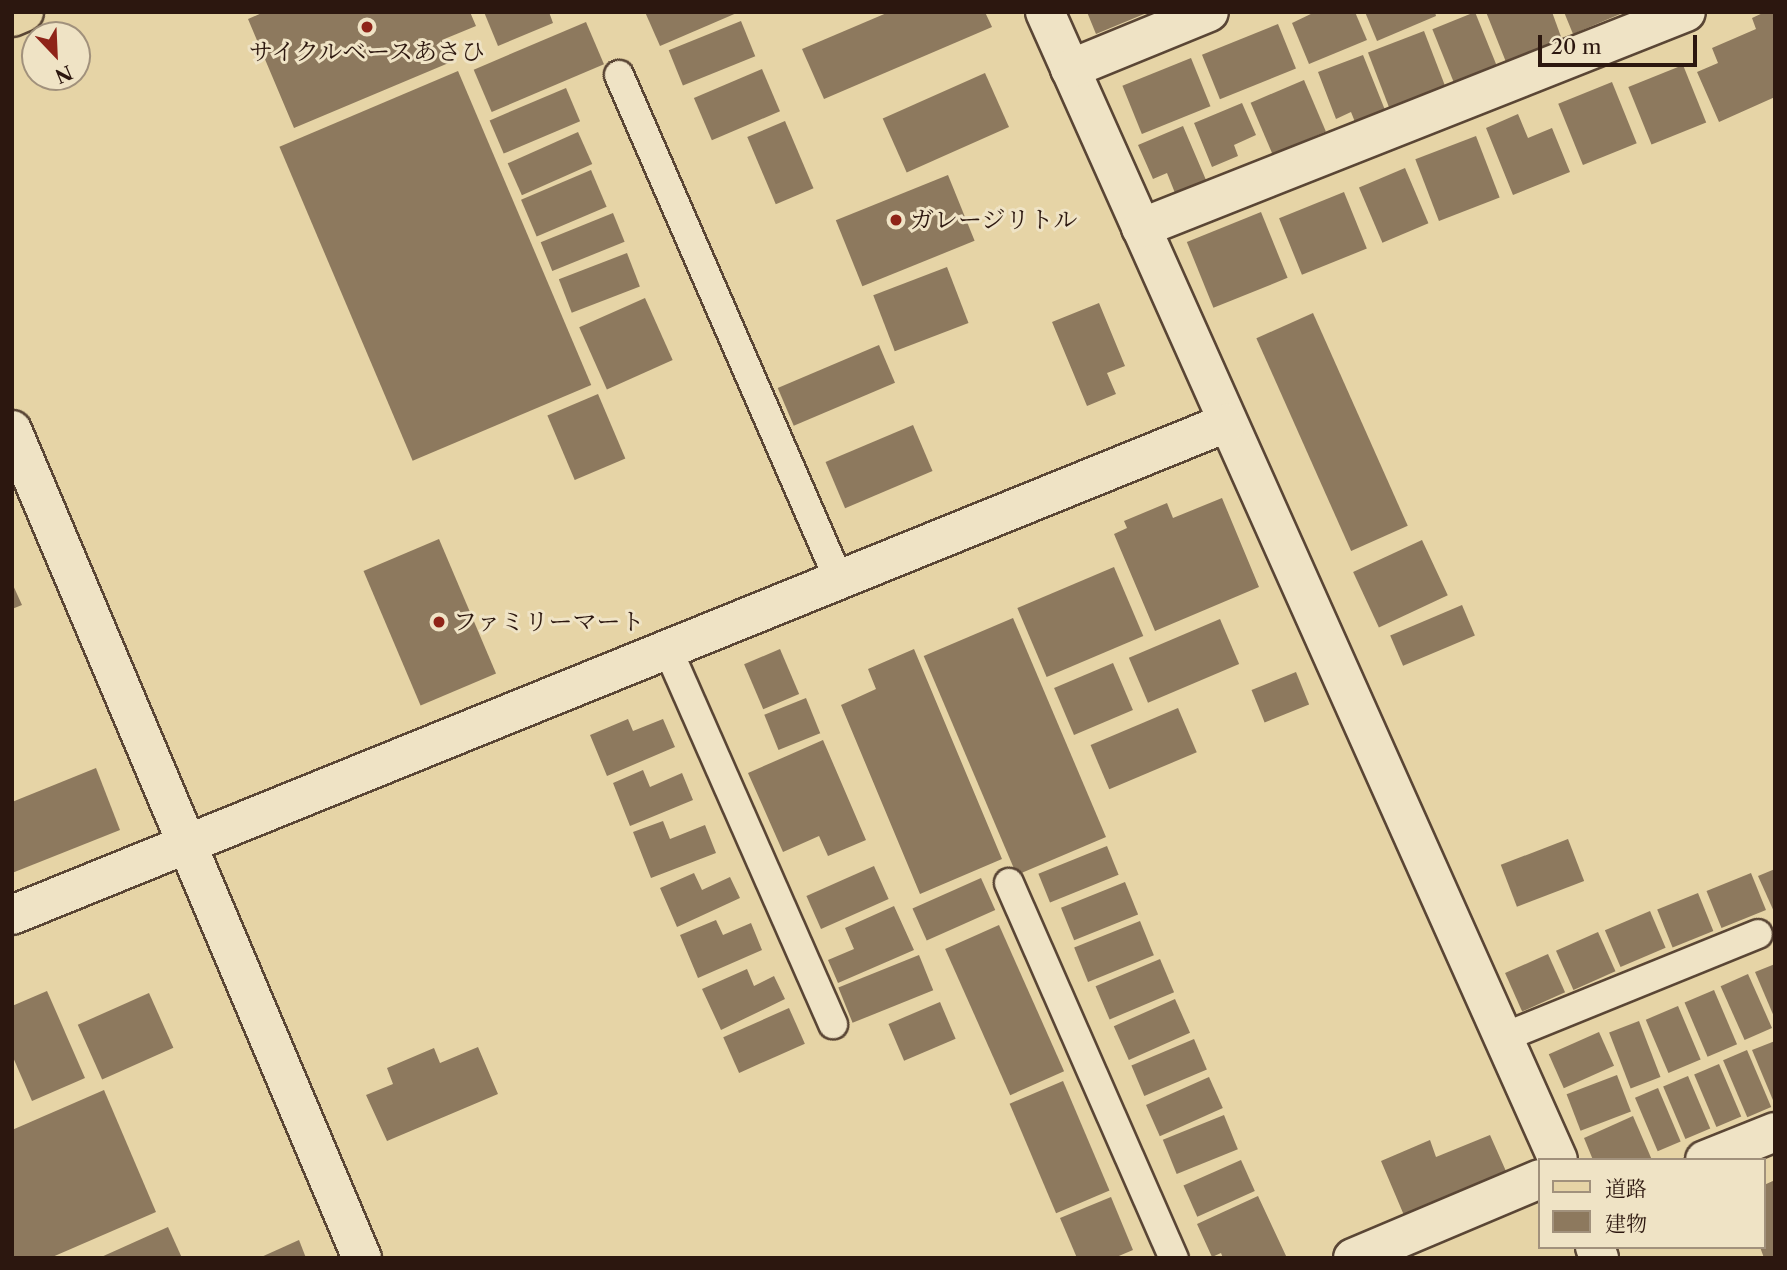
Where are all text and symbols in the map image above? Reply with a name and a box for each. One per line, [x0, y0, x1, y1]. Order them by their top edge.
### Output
marker: サイクルベースあさひ [359, 19, 375, 35]
north arrow [21, 21, 91, 91]
scale bar [1542, 21, 1701, 65]
text: 20 m [1551, 34, 1602, 59]
place label: サイクルベースあさひ [247, 38, 487, 66]
text: N [52, 60, 76, 88]
place label: ガレージリトル [910, 206, 1078, 234]
marker: ガレージリトル [888, 212, 904, 228]
place label: ファミリーマート [453, 608, 645, 636]
marker: ファミリーマート [431, 614, 447, 630]
legend [1538, 1158, 1766, 1249]
text: 道路 [1605, 1176, 1647, 1201]
text: 建物 [1605, 1211, 1647, 1236]

